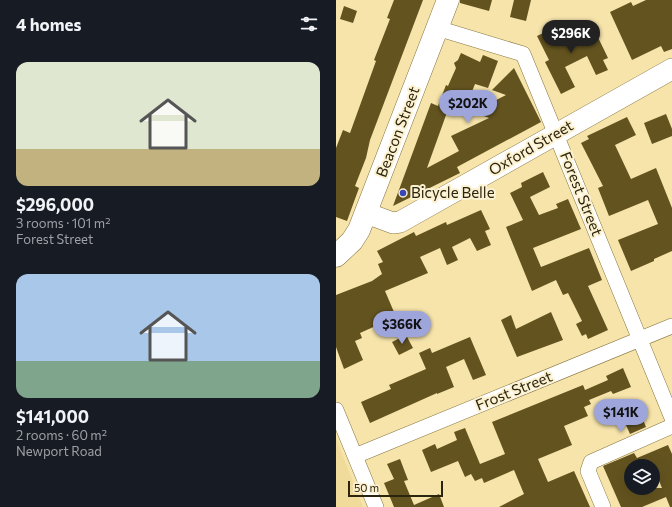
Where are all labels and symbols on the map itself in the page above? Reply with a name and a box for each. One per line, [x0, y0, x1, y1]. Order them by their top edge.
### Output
pin: $296K [543, 20, 599, 54]
street label: Beacon Street [372, 84, 423, 180]
pin: $202K [440, 90, 496, 124]
street label: Oxford Street [485, 116, 576, 178]
street label: Forest Street [557, 149, 607, 238]
place label: Bicycle Belle [411, 183, 495, 201]
marker: Bicycle Belle [398, 188, 408, 198]
pin: $366K [374, 311, 430, 345]
street label: Frost Street [473, 367, 555, 414]
pin: $141K [593, 399, 649, 433]
scale bar [348, 479, 443, 498]

